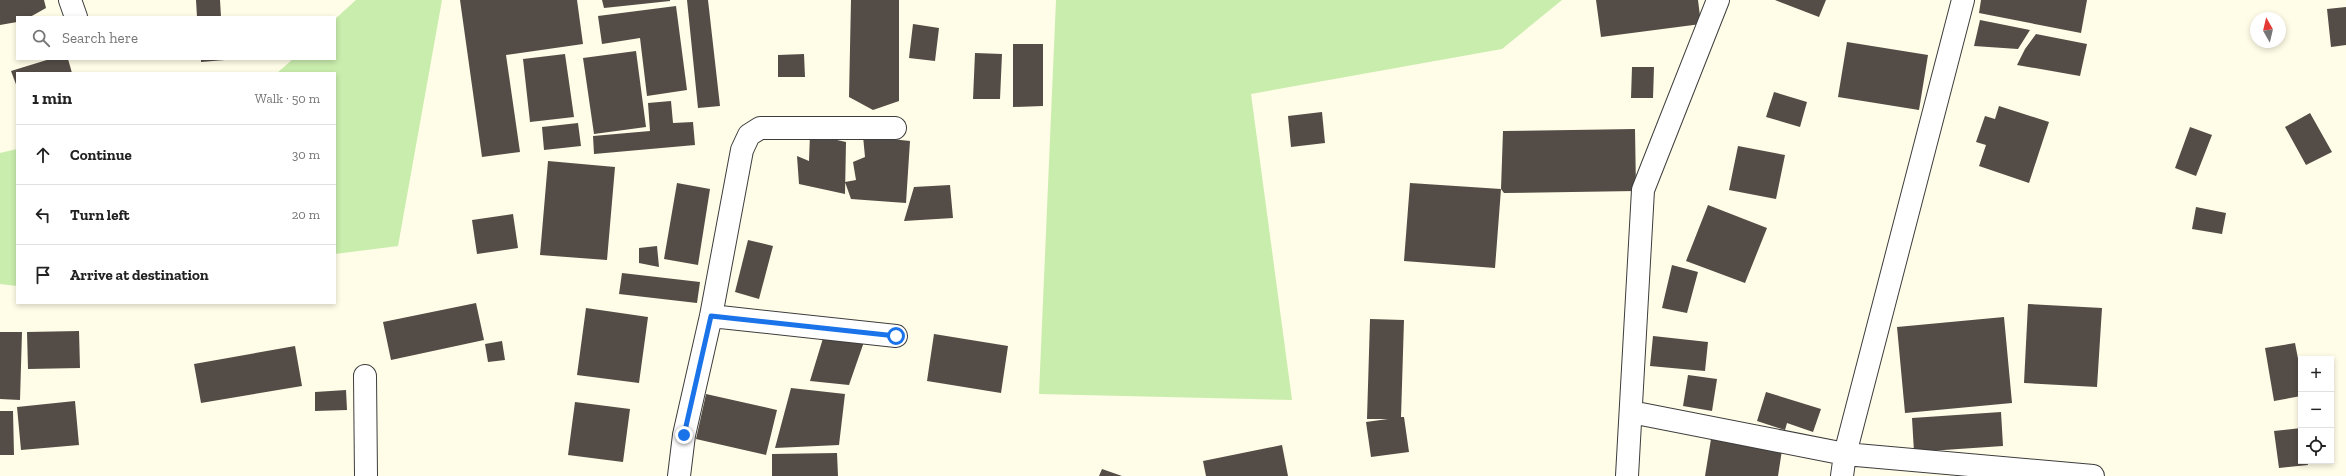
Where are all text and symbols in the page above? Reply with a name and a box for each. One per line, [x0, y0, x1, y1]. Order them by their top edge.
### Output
north arrow [2250, 12, 2286, 48]
search box [16, 16, 336, 60]
icon: search [30, 27, 52, 49]
text: Search here [62, 29, 138, 47]
text: 1 min [32, 88, 72, 108]
text: Walk · 50 m [255, 91, 320, 106]
icon: ahead [32, 144, 54, 166]
text: Continue [70, 146, 132, 164]
text: 30 m [292, 147, 320, 162]
icon: left [32, 204, 54, 226]
text: Turn left [70, 206, 130, 224]
text: 20 m [292, 207, 320, 222]
icon: arrive [32, 264, 54, 286]
text: Arrive at destination [70, 266, 209, 284]
route start [887, 327, 905, 345]
map controls [2298, 356, 2334, 464]
button: + [2298, 356, 2334, 392]
button: − [2298, 392, 2334, 428]
route end [675, 426, 693, 444]
button: locate [2298, 428, 2334, 464]

